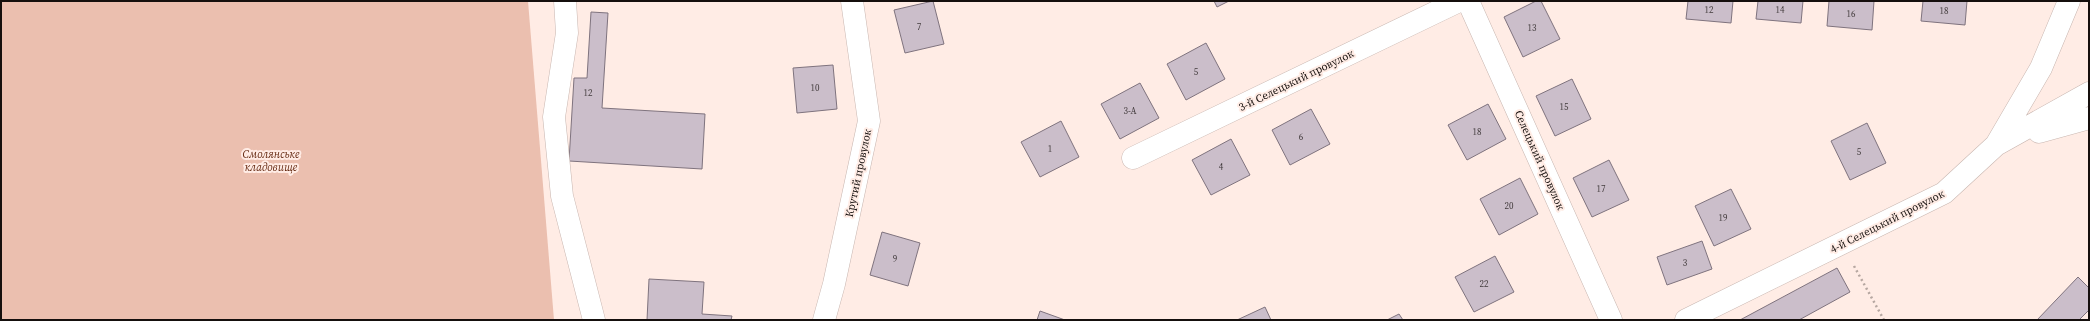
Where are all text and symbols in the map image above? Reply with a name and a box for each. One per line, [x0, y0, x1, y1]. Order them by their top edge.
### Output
house number: 12 [1704, 4, 1714, 16]
house number: 14 [1775, 4, 1785, 16]
house number: 18 [1939, 5, 1949, 17]
house number: 16 [1846, 8, 1856, 20]
house number: 7 [917, 21, 922, 33]
house number: 13 [1527, 22, 1537, 34]
street label: 3-й Селецький провулок [1236, 46, 1356, 115]
house number: 5 [1194, 66, 1199, 78]
house number: 10 [810, 82, 820, 94]
house number: 12 [583, 87, 593, 99]
house number: 15 [1559, 101, 1569, 113]
house number: 3-А [1123, 105, 1137, 117]
street label: Селецький провулок [1511, 108, 1568, 212]
house number: 18 [1472, 126, 1482, 138]
street label: Крутий провулок [842, 128, 875, 219]
house number: 6 [1299, 131, 1304, 143]
house number: 1 [1048, 143, 1052, 155]
house number: 5 [1857, 146, 1862, 158]
park label: Смолянське кладовище [243, 147, 300, 175]
house number: 4 [1219, 161, 1224, 173]
house number: 17 [1596, 183, 1606, 195]
street label: 4-й Селецький провулок [1828, 186, 1947, 257]
house number: 20 [1504, 200, 1514, 212]
house number: 19 [1718, 212, 1728, 224]
house number: 9 [893, 253, 898, 265]
house number: 3 [1683, 257, 1688, 269]
house number: 22 [1479, 278, 1489, 290]

